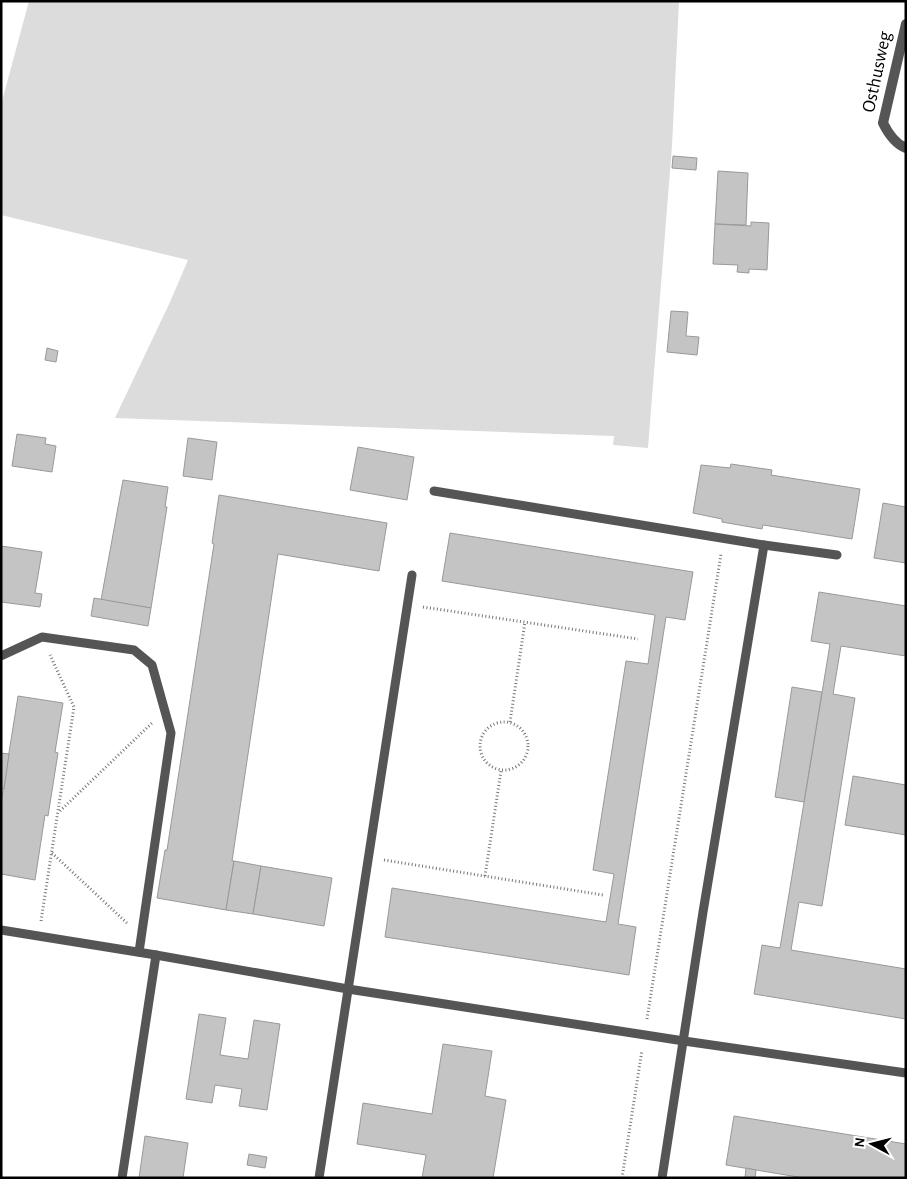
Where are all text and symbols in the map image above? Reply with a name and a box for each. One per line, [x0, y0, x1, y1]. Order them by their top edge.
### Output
street label: Osthusweg [859, 29, 895, 114]
north arrow [847, 1119, 897, 1169]
text: N [853, 1137, 868, 1148]

